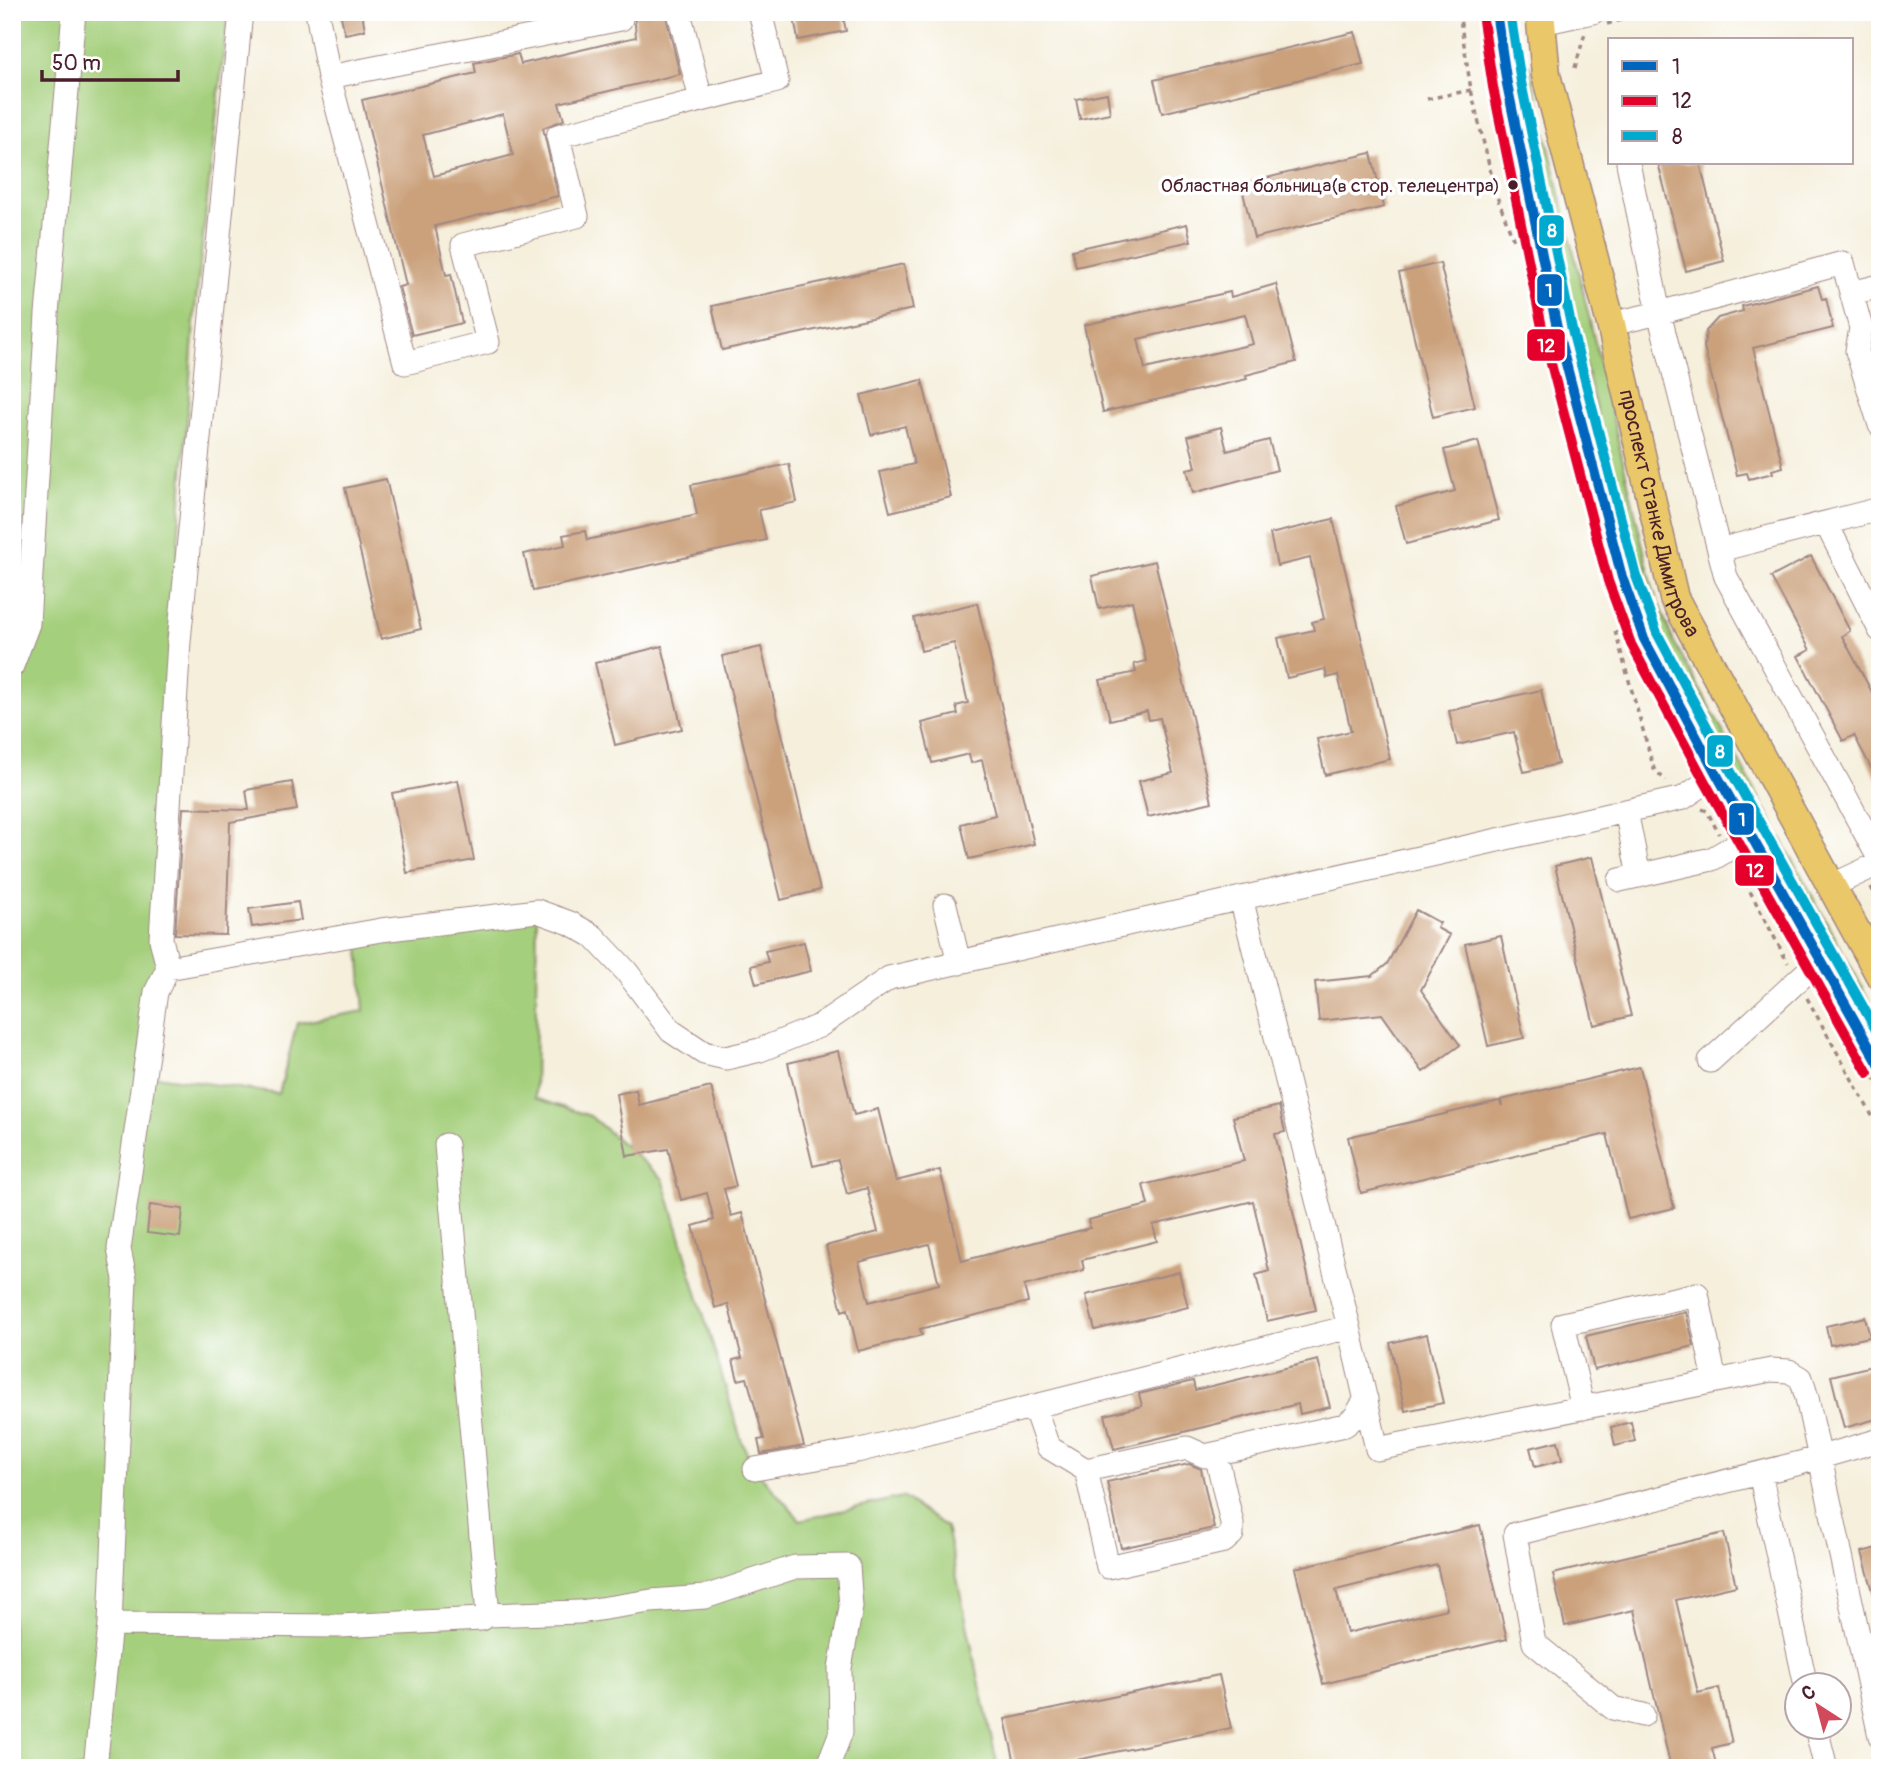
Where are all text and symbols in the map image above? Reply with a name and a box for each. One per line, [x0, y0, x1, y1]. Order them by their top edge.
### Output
scale bar [42, 38, 178, 82]
legend [1608, 38, 1854, 164]
text: 50 m [52, 50, 101, 77]
text: 1 [1672, 54, 1680, 81]
text: 12 [1672, 88, 1692, 115]
text: 8 [1672, 124, 1683, 151]
place label: Областная больница(в стор. телецентра) [1161, 174, 1500, 198]
marker: Областная больница(в стор. телецентра) [1506, 178, 1520, 192]
line badge: 8 [1538, 214, 1565, 247]
text: 8 [1547, 219, 1557, 243]
line badge: 1 [1536, 273, 1563, 307]
text: 1 [1545, 279, 1553, 303]
line badge: 12 [1526, 328, 1566, 362]
text: 12 [1537, 334, 1555, 358]
street label: проспект Станке Димитрова [1612, 387, 1706, 642]
line badge: 8 [1706, 734, 1734, 768]
text: 8 [1715, 740, 1725, 764]
line badge: 1 [1728, 802, 1755, 836]
text: 1 [1738, 808, 1746, 832]
line badge: 12 [1734, 854, 1775, 887]
text: 12 [1746, 859, 1764, 883]
north arrow [1784, 1672, 1854, 1742]
text: С [1797, 1680, 1821, 1706]

